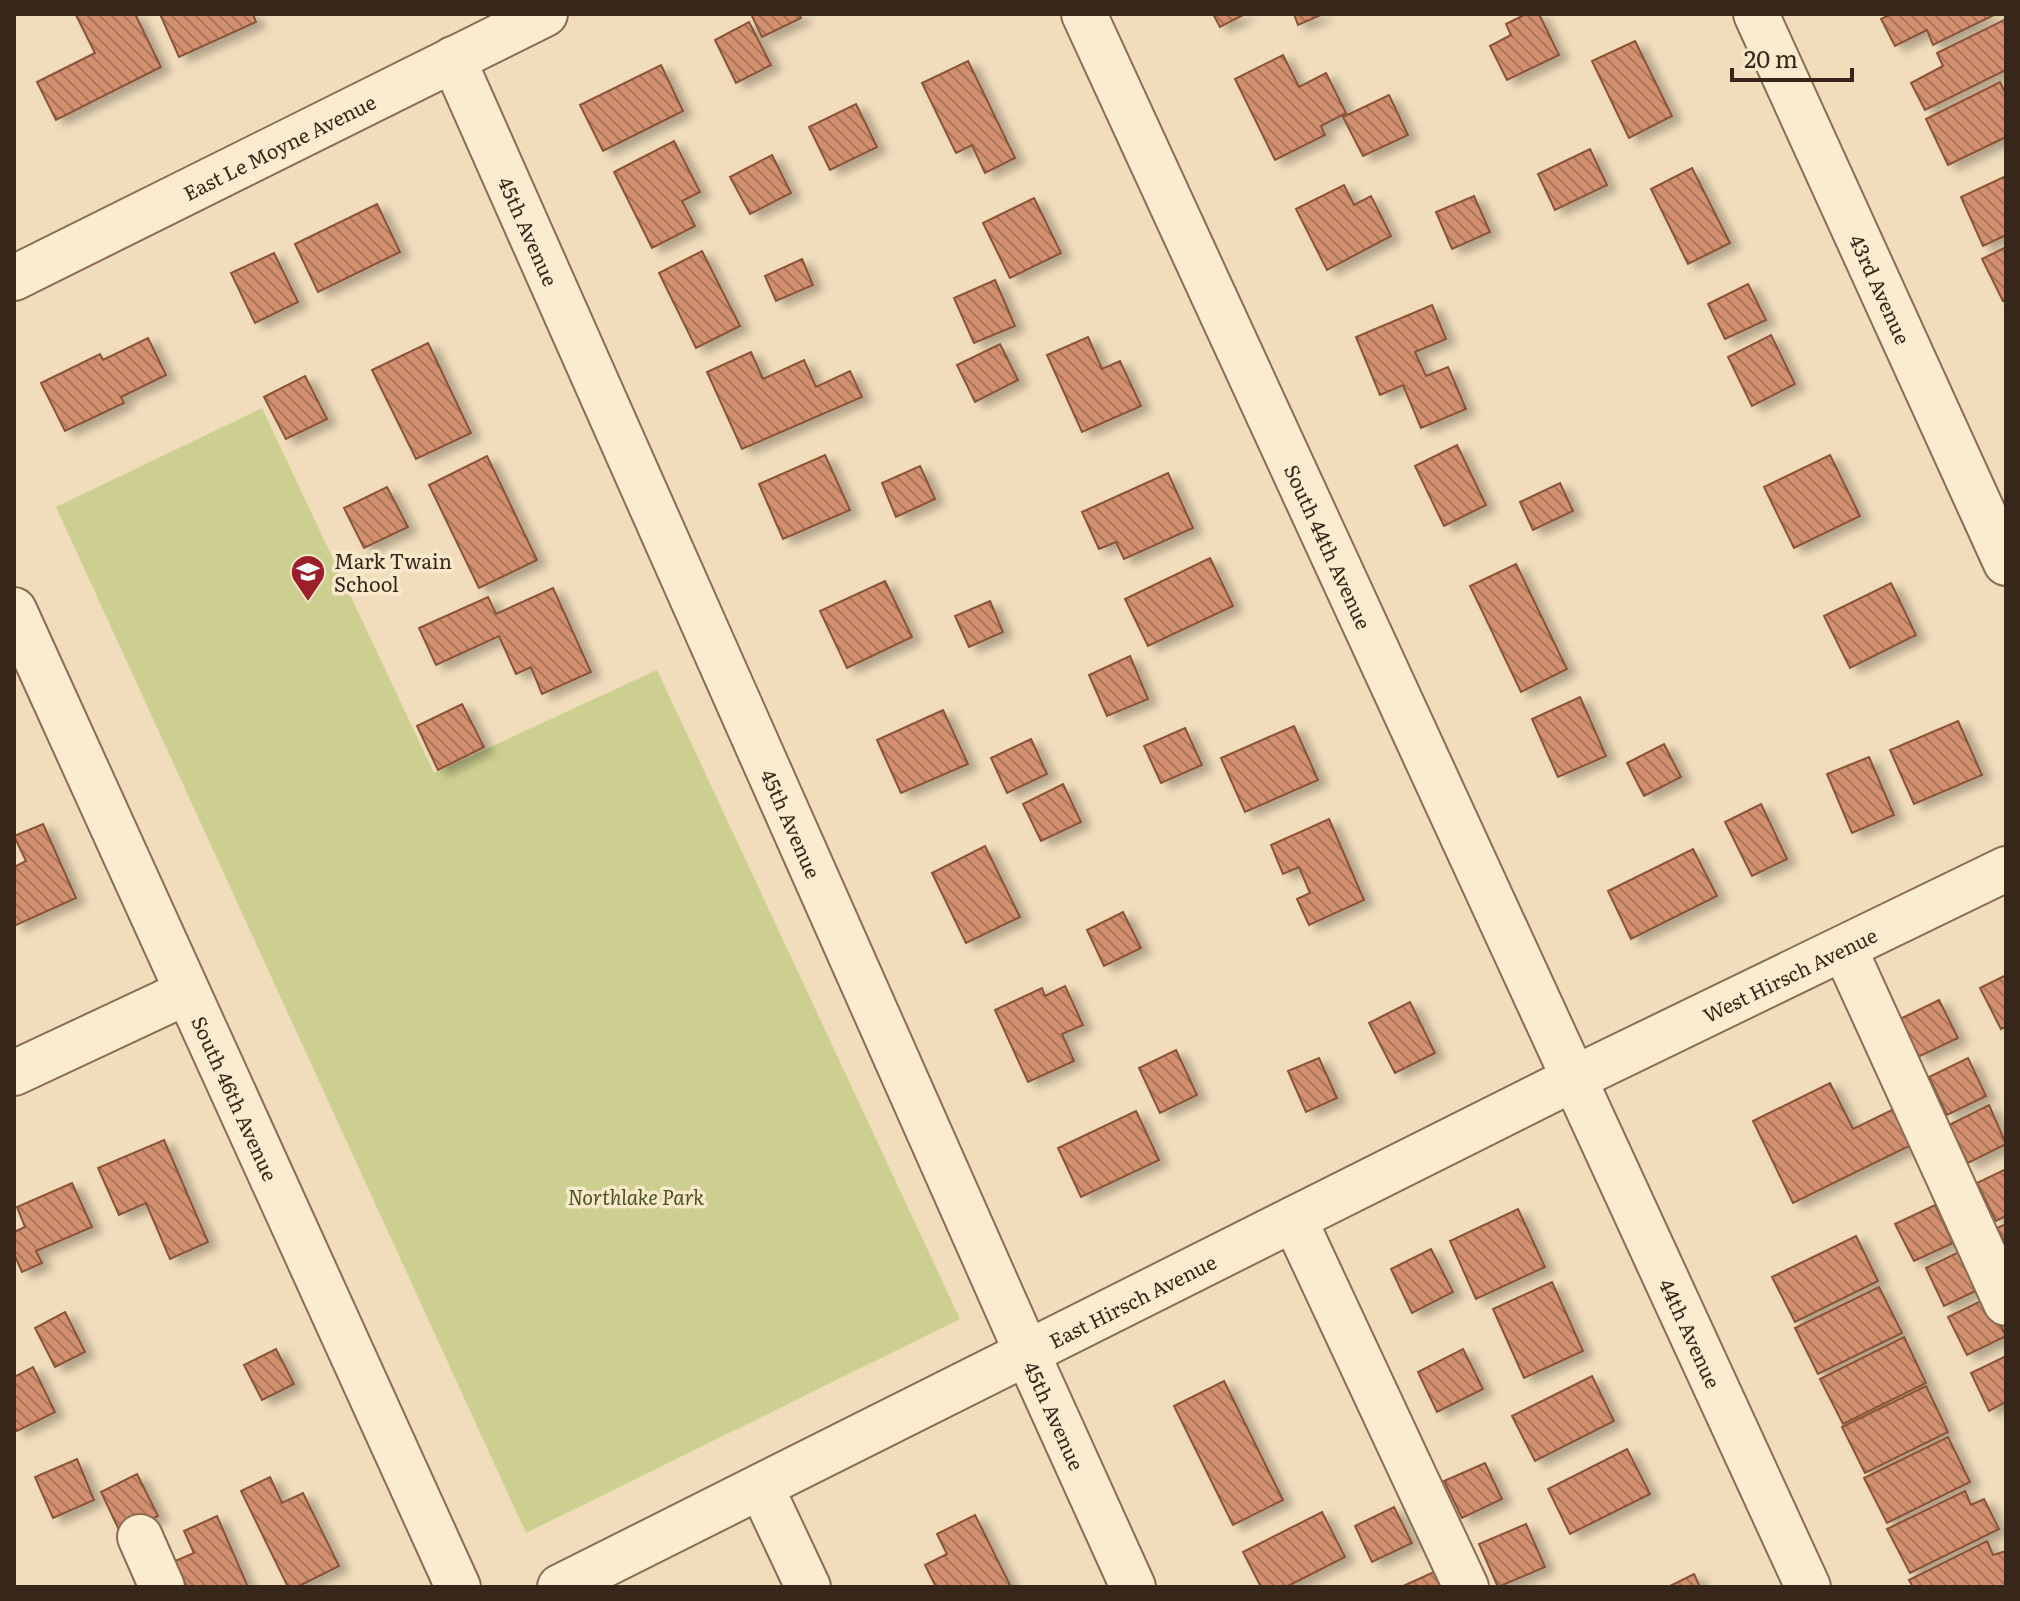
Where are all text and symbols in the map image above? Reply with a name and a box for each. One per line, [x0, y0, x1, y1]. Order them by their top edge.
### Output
scale bar [1732, 32, 1852, 82]
text: 20 m [1744, 40, 1798, 75]
street label: East Le Moyne Avenue [178, 86, 381, 207]
street label: 45th Avenue [492, 171, 567, 290]
street label: 43rd Avenue [1843, 229, 1919, 349]
street label: South 44th Avenue [1278, 459, 1380, 634]
place label: Mark Twain School [334, 545, 452, 598]
school or university icon: Mark Twain School [289, 553, 327, 603]
street label: 45th Avenue [755, 764, 829, 883]
street label: West Hirsch Avenue [1697, 919, 1882, 1029]
street label: South 46th Avenue [185, 1011, 286, 1185]
park label: Northlake Park [568, 1181, 704, 1211]
street label: East Hirsch Avenue [1043, 1246, 1221, 1355]
street label: 44th Avenue [1653, 1273, 1729, 1393]
street label: 45th Avenue [1017, 1356, 1093, 1475]

